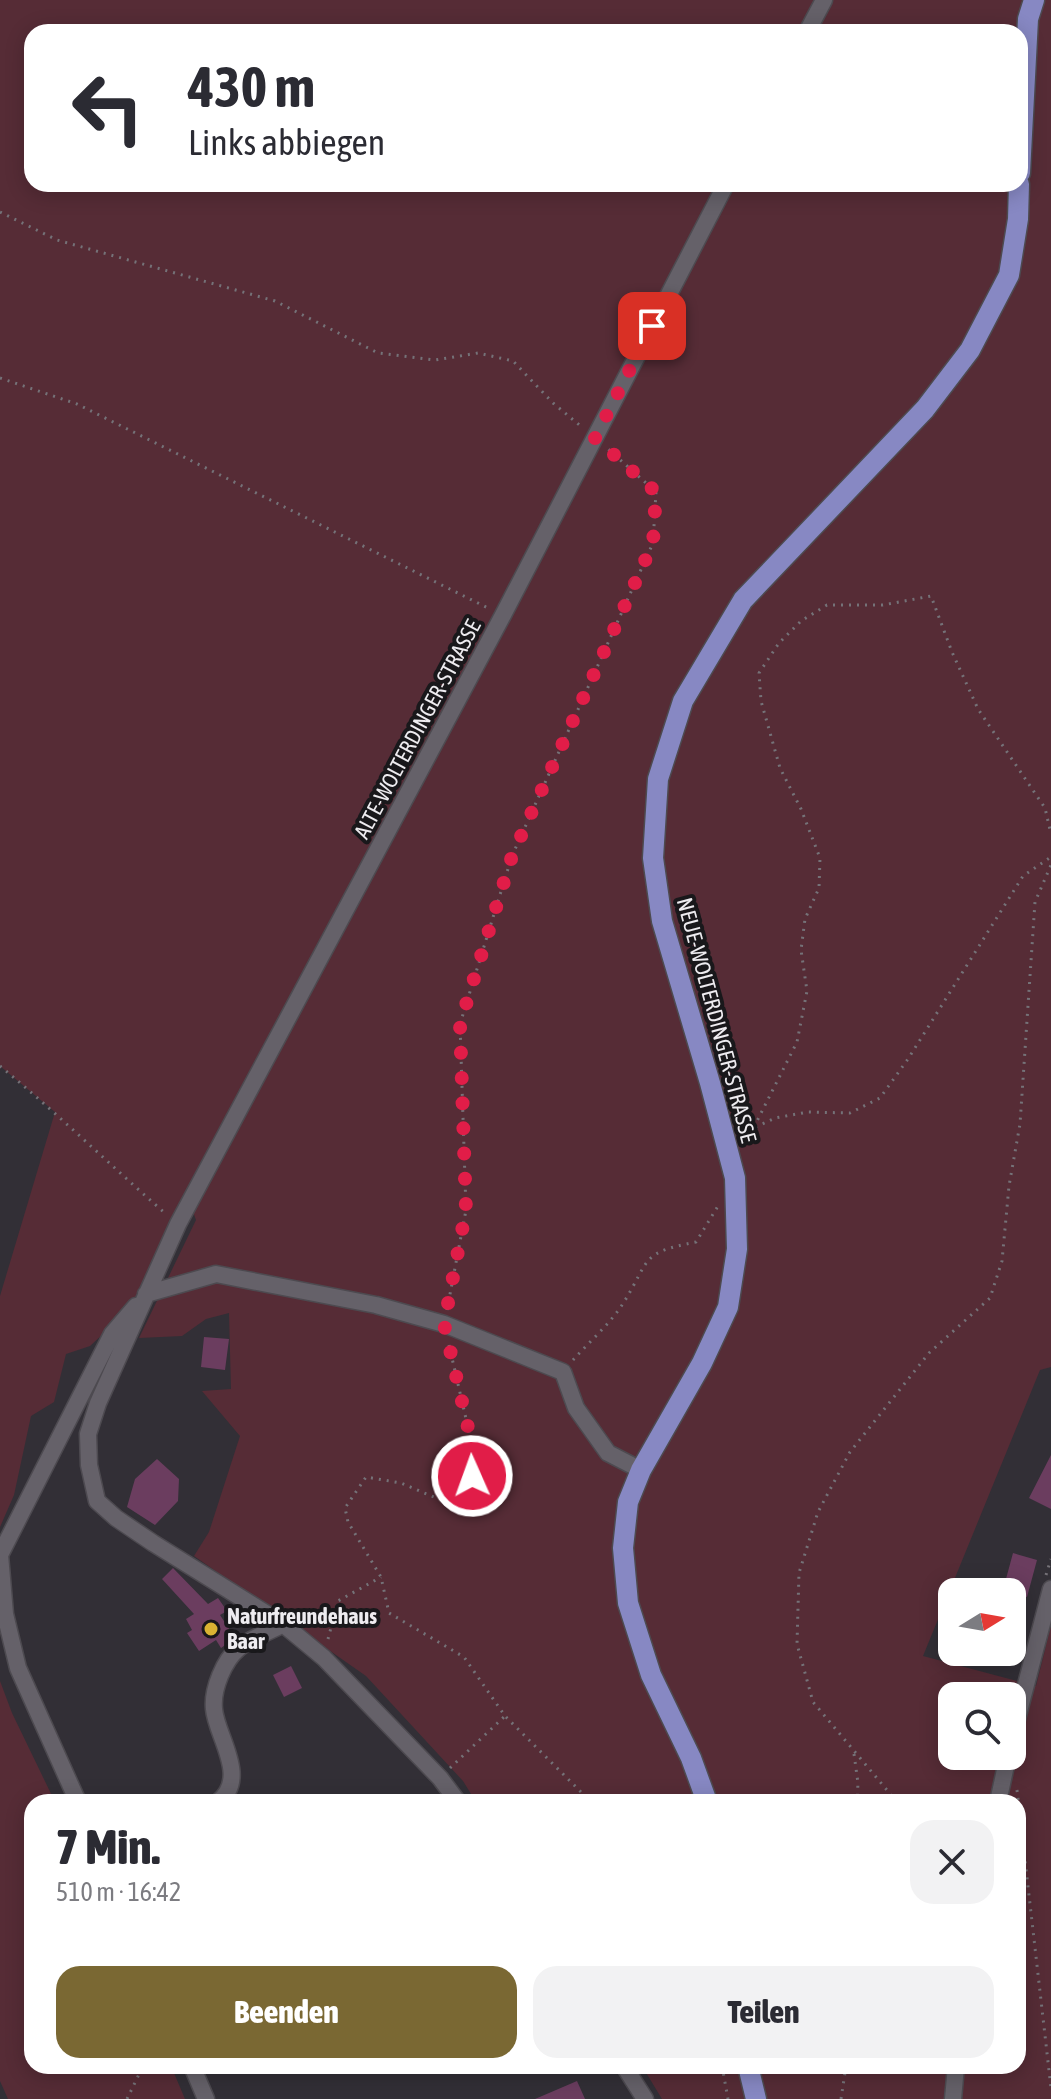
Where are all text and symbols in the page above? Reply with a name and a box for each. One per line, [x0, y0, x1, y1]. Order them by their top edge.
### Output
text: 430 m [188, 55, 315, 119]
icon: left [56, 56, 160, 160]
text: Links abbiegen [188, 121, 385, 163]
pin [618, 292, 686, 360]
icon: arrive [630, 304, 674, 348]
street label: ALTE-WOLTERDINGER-STRASSE [348, 615, 486, 843]
street label: NEUE-WOLTERDINGER-STRASSE [672, 895, 762, 1146]
position arrow [430, 1434, 514, 1518]
north arrow [938, 1578, 1026, 1666]
map controls [938, 1578, 1026, 1770]
place label: Naturfreundehaus Baar [227, 1603, 377, 1654]
marker: Naturfreundehaus Baar [202, 1620, 220, 1638]
button: search [938, 1682, 1026, 1770]
text: 7 Min. [56, 1819, 160, 1874]
button: close [910, 1820, 994, 1904]
text: 510 m · 16:42 [56, 1877, 181, 1907]
button: Beenden [56, 1966, 517, 2058]
button: Teilen [533, 1966, 994, 2058]

